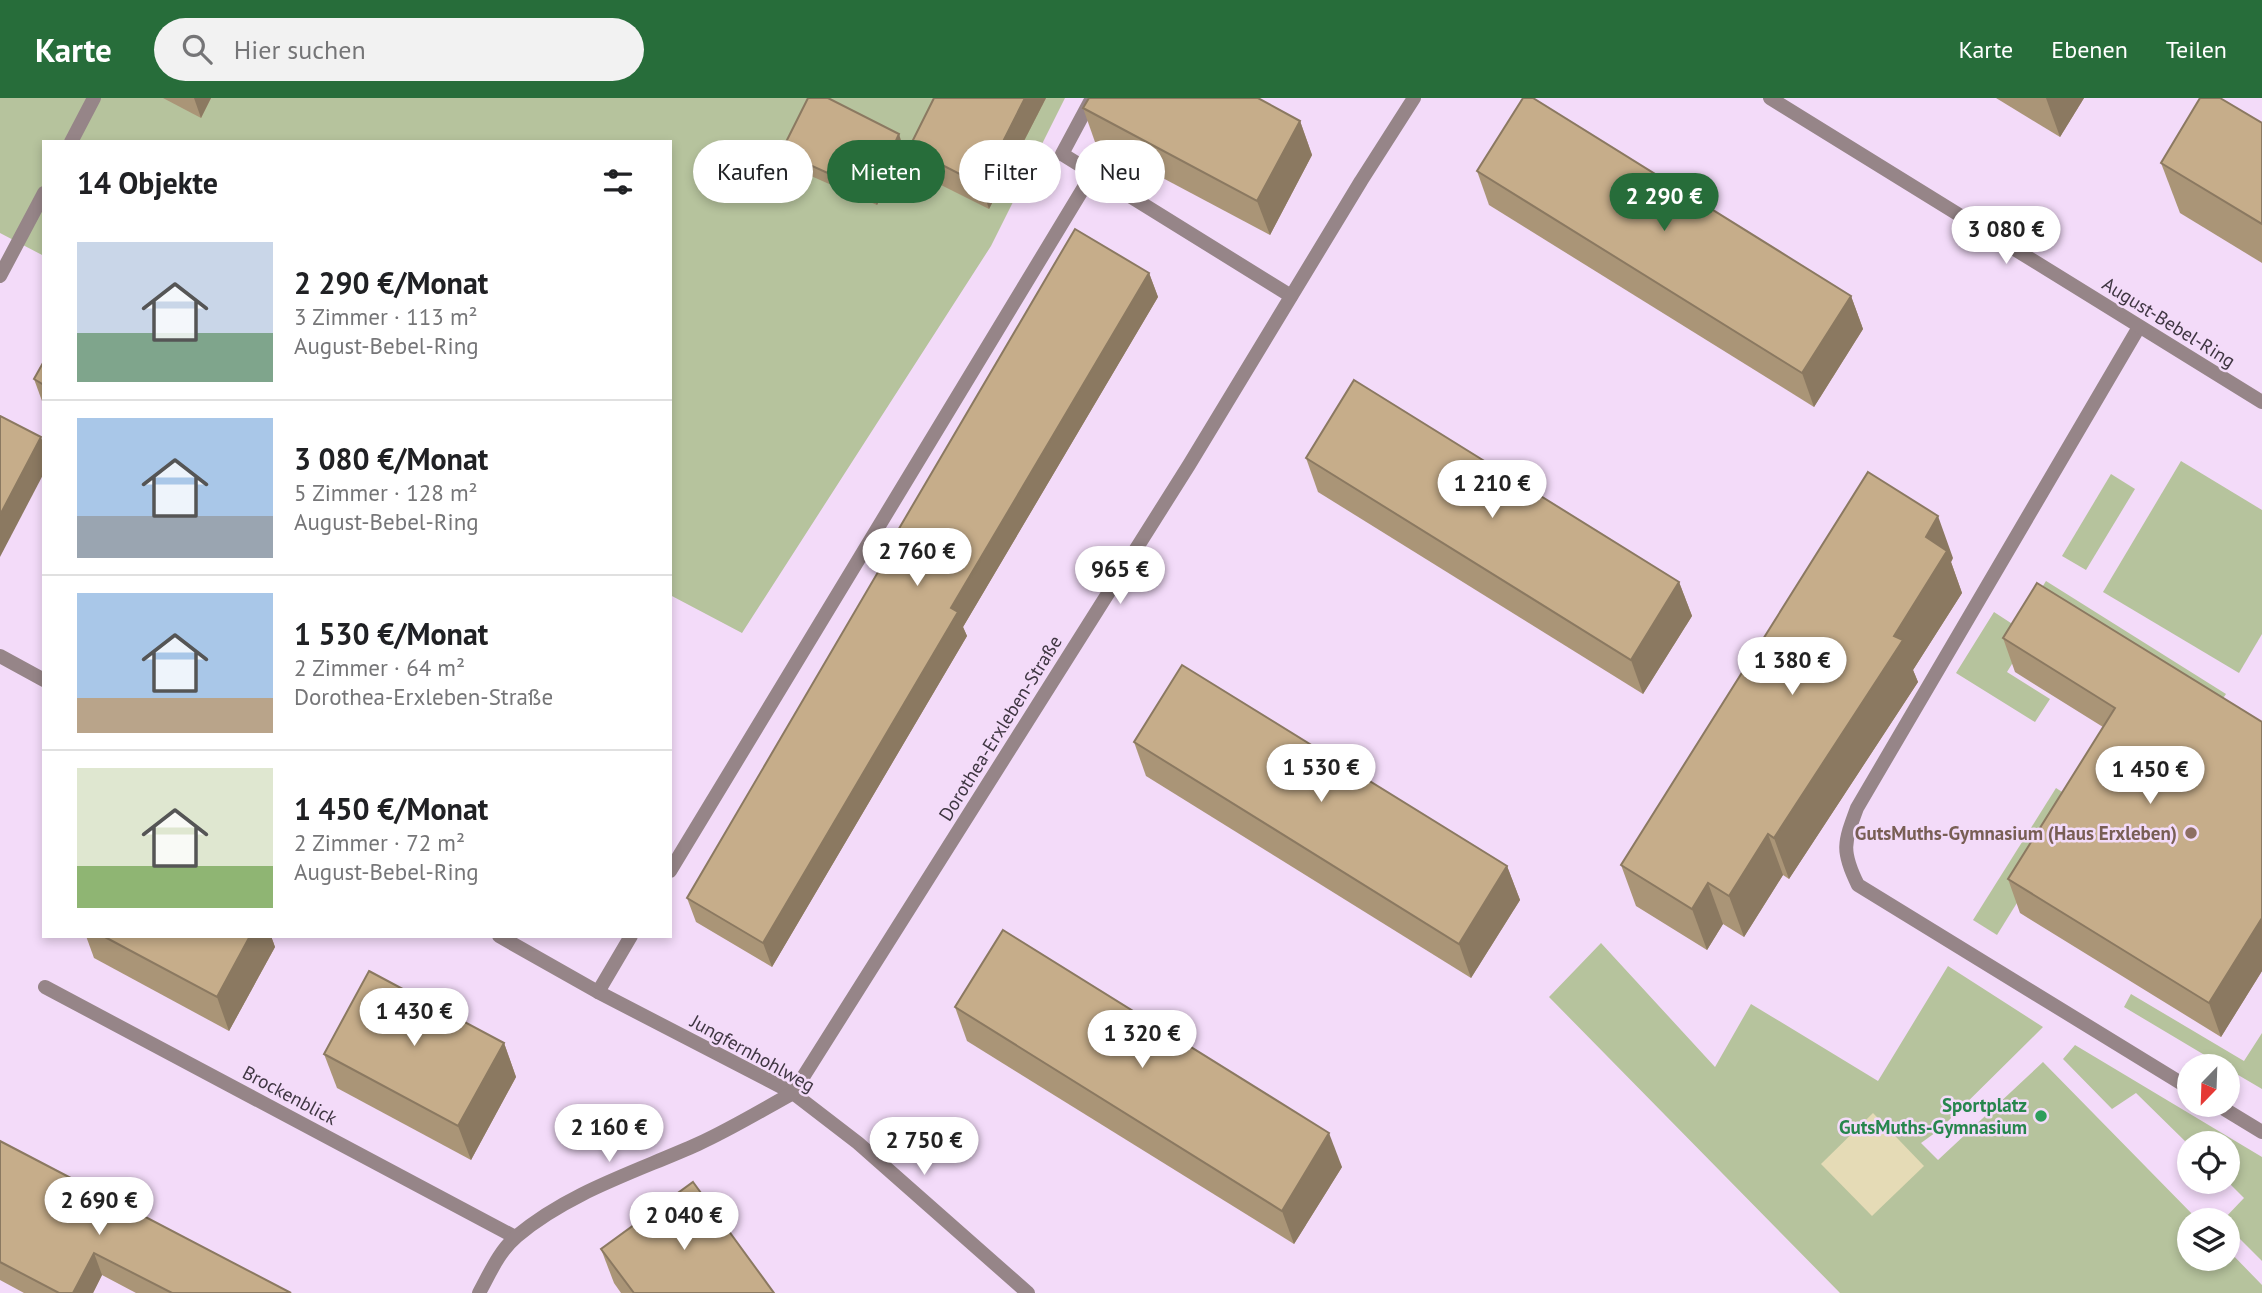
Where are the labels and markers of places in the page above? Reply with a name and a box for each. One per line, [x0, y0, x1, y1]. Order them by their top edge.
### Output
pin: 2 290 € [1599, 174, 1729, 233]
pin: 3 080 € [1941, 206, 2071, 266]
pin: 1 210 € [1427, 460, 1557, 520]
pin: 2 760 € [852, 528, 982, 588]
pin: 965 € [1071, 546, 1169, 606]
pin: 1 380 € [1727, 638, 1857, 697]
pin: 1 530 € [1256, 744, 1386, 804]
pin: 1 450 € [2085, 746, 2215, 806]
place label: GutsMuths-Gymnasium (Haus Erxleben) [1855, 821, 2177, 845]
marker: GutsMuths-Gymnasium (Haus Erxleben) [2183, 825, 2199, 841]
pin: 1 430 € [349, 988, 479, 1048]
pin: 1 320 € [1077, 1010, 1207, 1070]
place label: Sportplatz GutsMuths-Gymnasium [1839, 1093, 2027, 1139]
pin: 2 160 € [544, 1104, 674, 1164]
marker: Sportplatz GutsMuths-Gymnasium [2033, 1108, 2049, 1124]
pin: 2 750 € [859, 1118, 989, 1177]
pin: 2 690 € [34, 1178, 164, 1237]
pin: 2 040 € [619, 1192, 749, 1252]

